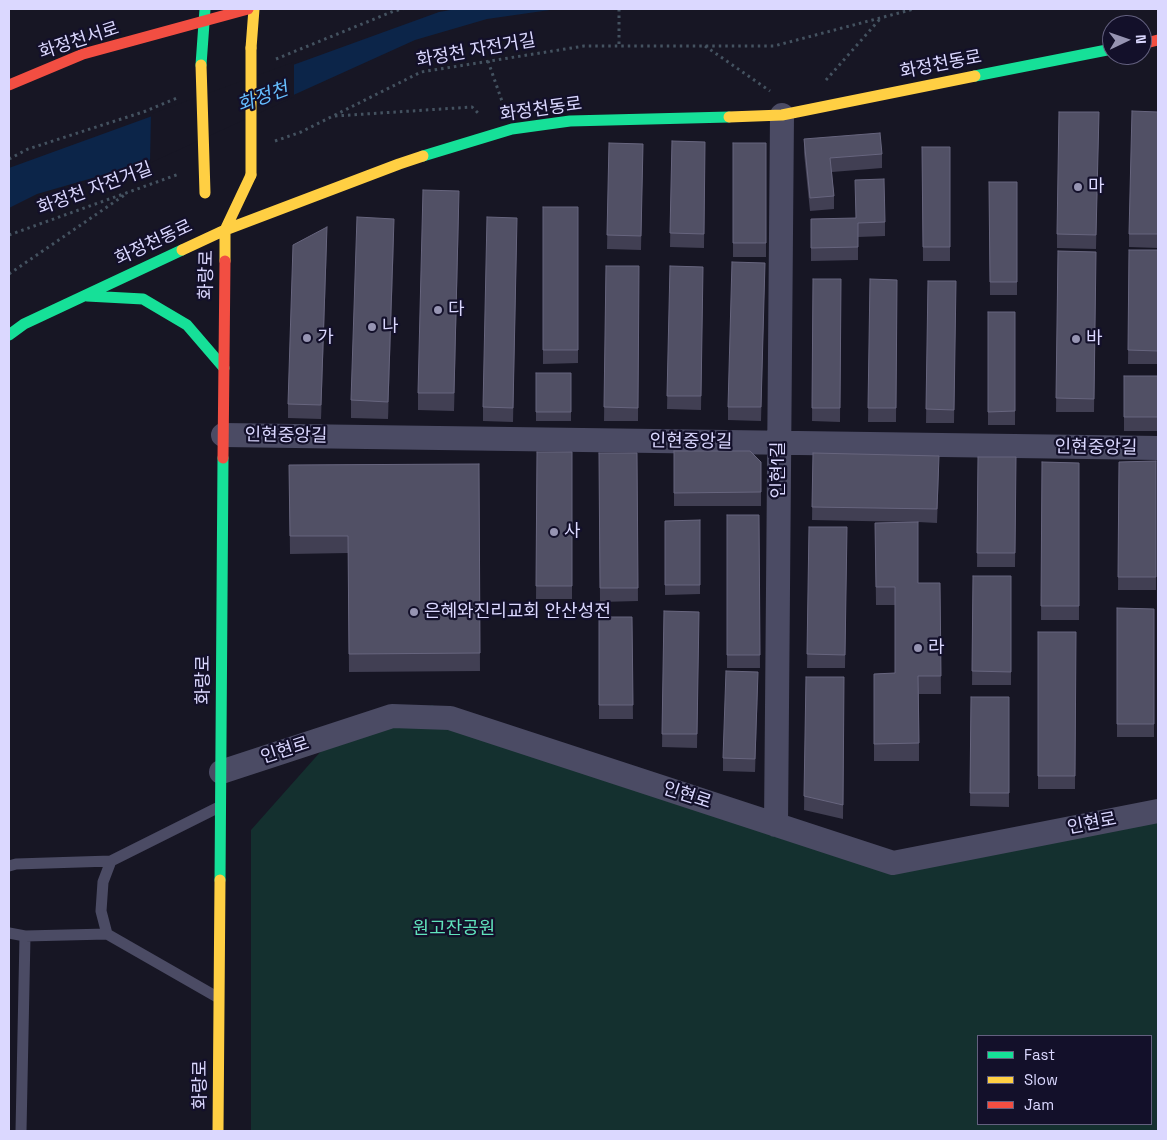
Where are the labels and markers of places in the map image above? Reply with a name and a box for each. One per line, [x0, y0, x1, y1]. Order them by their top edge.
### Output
place label: 마 [1088, 176, 1105, 198]
marker: 마 [1072, 181, 1084, 193]
place label: 다 [448, 299, 465, 321]
marker: 다 [432, 304, 444, 316]
place label: 나 [382, 316, 399, 338]
marker: 나 [366, 321, 378, 333]
place label: 가 [317, 327, 334, 349]
place label: 바 [1086, 328, 1103, 350]
marker: 가 [301, 332, 313, 344]
marker: 바 [1070, 333, 1082, 345]
place label: 사 [564, 521, 581, 543]
marker: 사 [548, 526, 560, 538]
place label: 은혜와진리교회 안산성전 [424, 601, 611, 623]
marker: 은혜와진리교회 안산성전 [408, 606, 420, 618]
place label: 라 [928, 637, 945, 659]
marker: 라 [912, 642, 924, 654]

